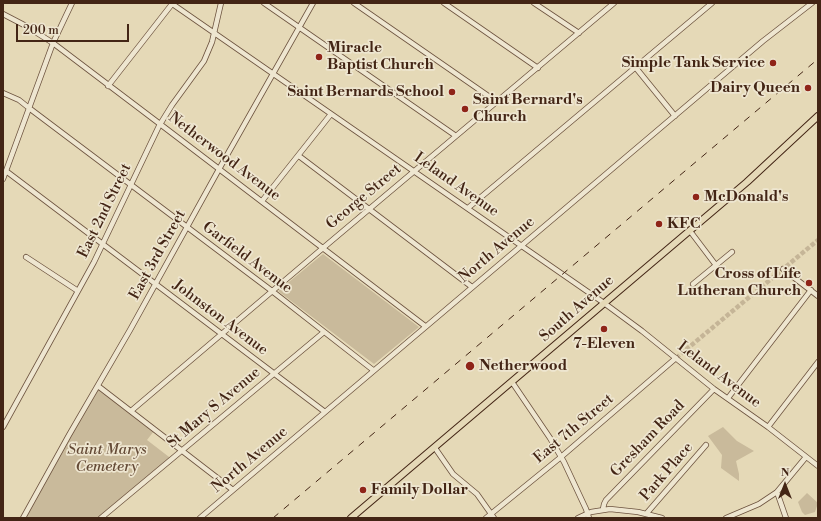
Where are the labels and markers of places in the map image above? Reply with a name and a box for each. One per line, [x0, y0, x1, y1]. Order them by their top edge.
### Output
place label: Miracle Baptist Church [327, 39, 434, 74]
marker: Miracle Baptist Church [314, 52, 324, 62]
place label: Simple Tank Service [622, 54, 765, 72]
marker: Simple Tank Service [768, 58, 778, 68]
place label: Dairy Queen [710, 79, 800, 97]
place label: Saint Bernards School [287, 83, 444, 101]
marker: Dairy Queen [803, 83, 813, 93]
marker: Saint Bernards School [447, 87, 457, 97]
place label: Saint Bernard's Church [473, 91, 583, 126]
marker: Saint Bernard's Church [460, 104, 470, 114]
place label: McDonald's [704, 188, 788, 206]
marker: McDonald's [691, 192, 701, 202]
place label: KFC [667, 215, 700, 233]
marker: KFC [654, 219, 664, 229]
place label: Cross of Life Lutheran Church [678, 265, 801, 300]
marker: Cross of Life Lutheran Church [804, 278, 814, 288]
marker: 7-Eleven [599, 324, 609, 334]
place label: 7-Eleven [573, 335, 635, 353]
place label: Netherwood [479, 357, 567, 375]
marker: Netherwood [464, 360, 476, 372]
place label: Family Dollar [371, 481, 468, 499]
marker: Family Dollar [358, 485, 368, 495]

